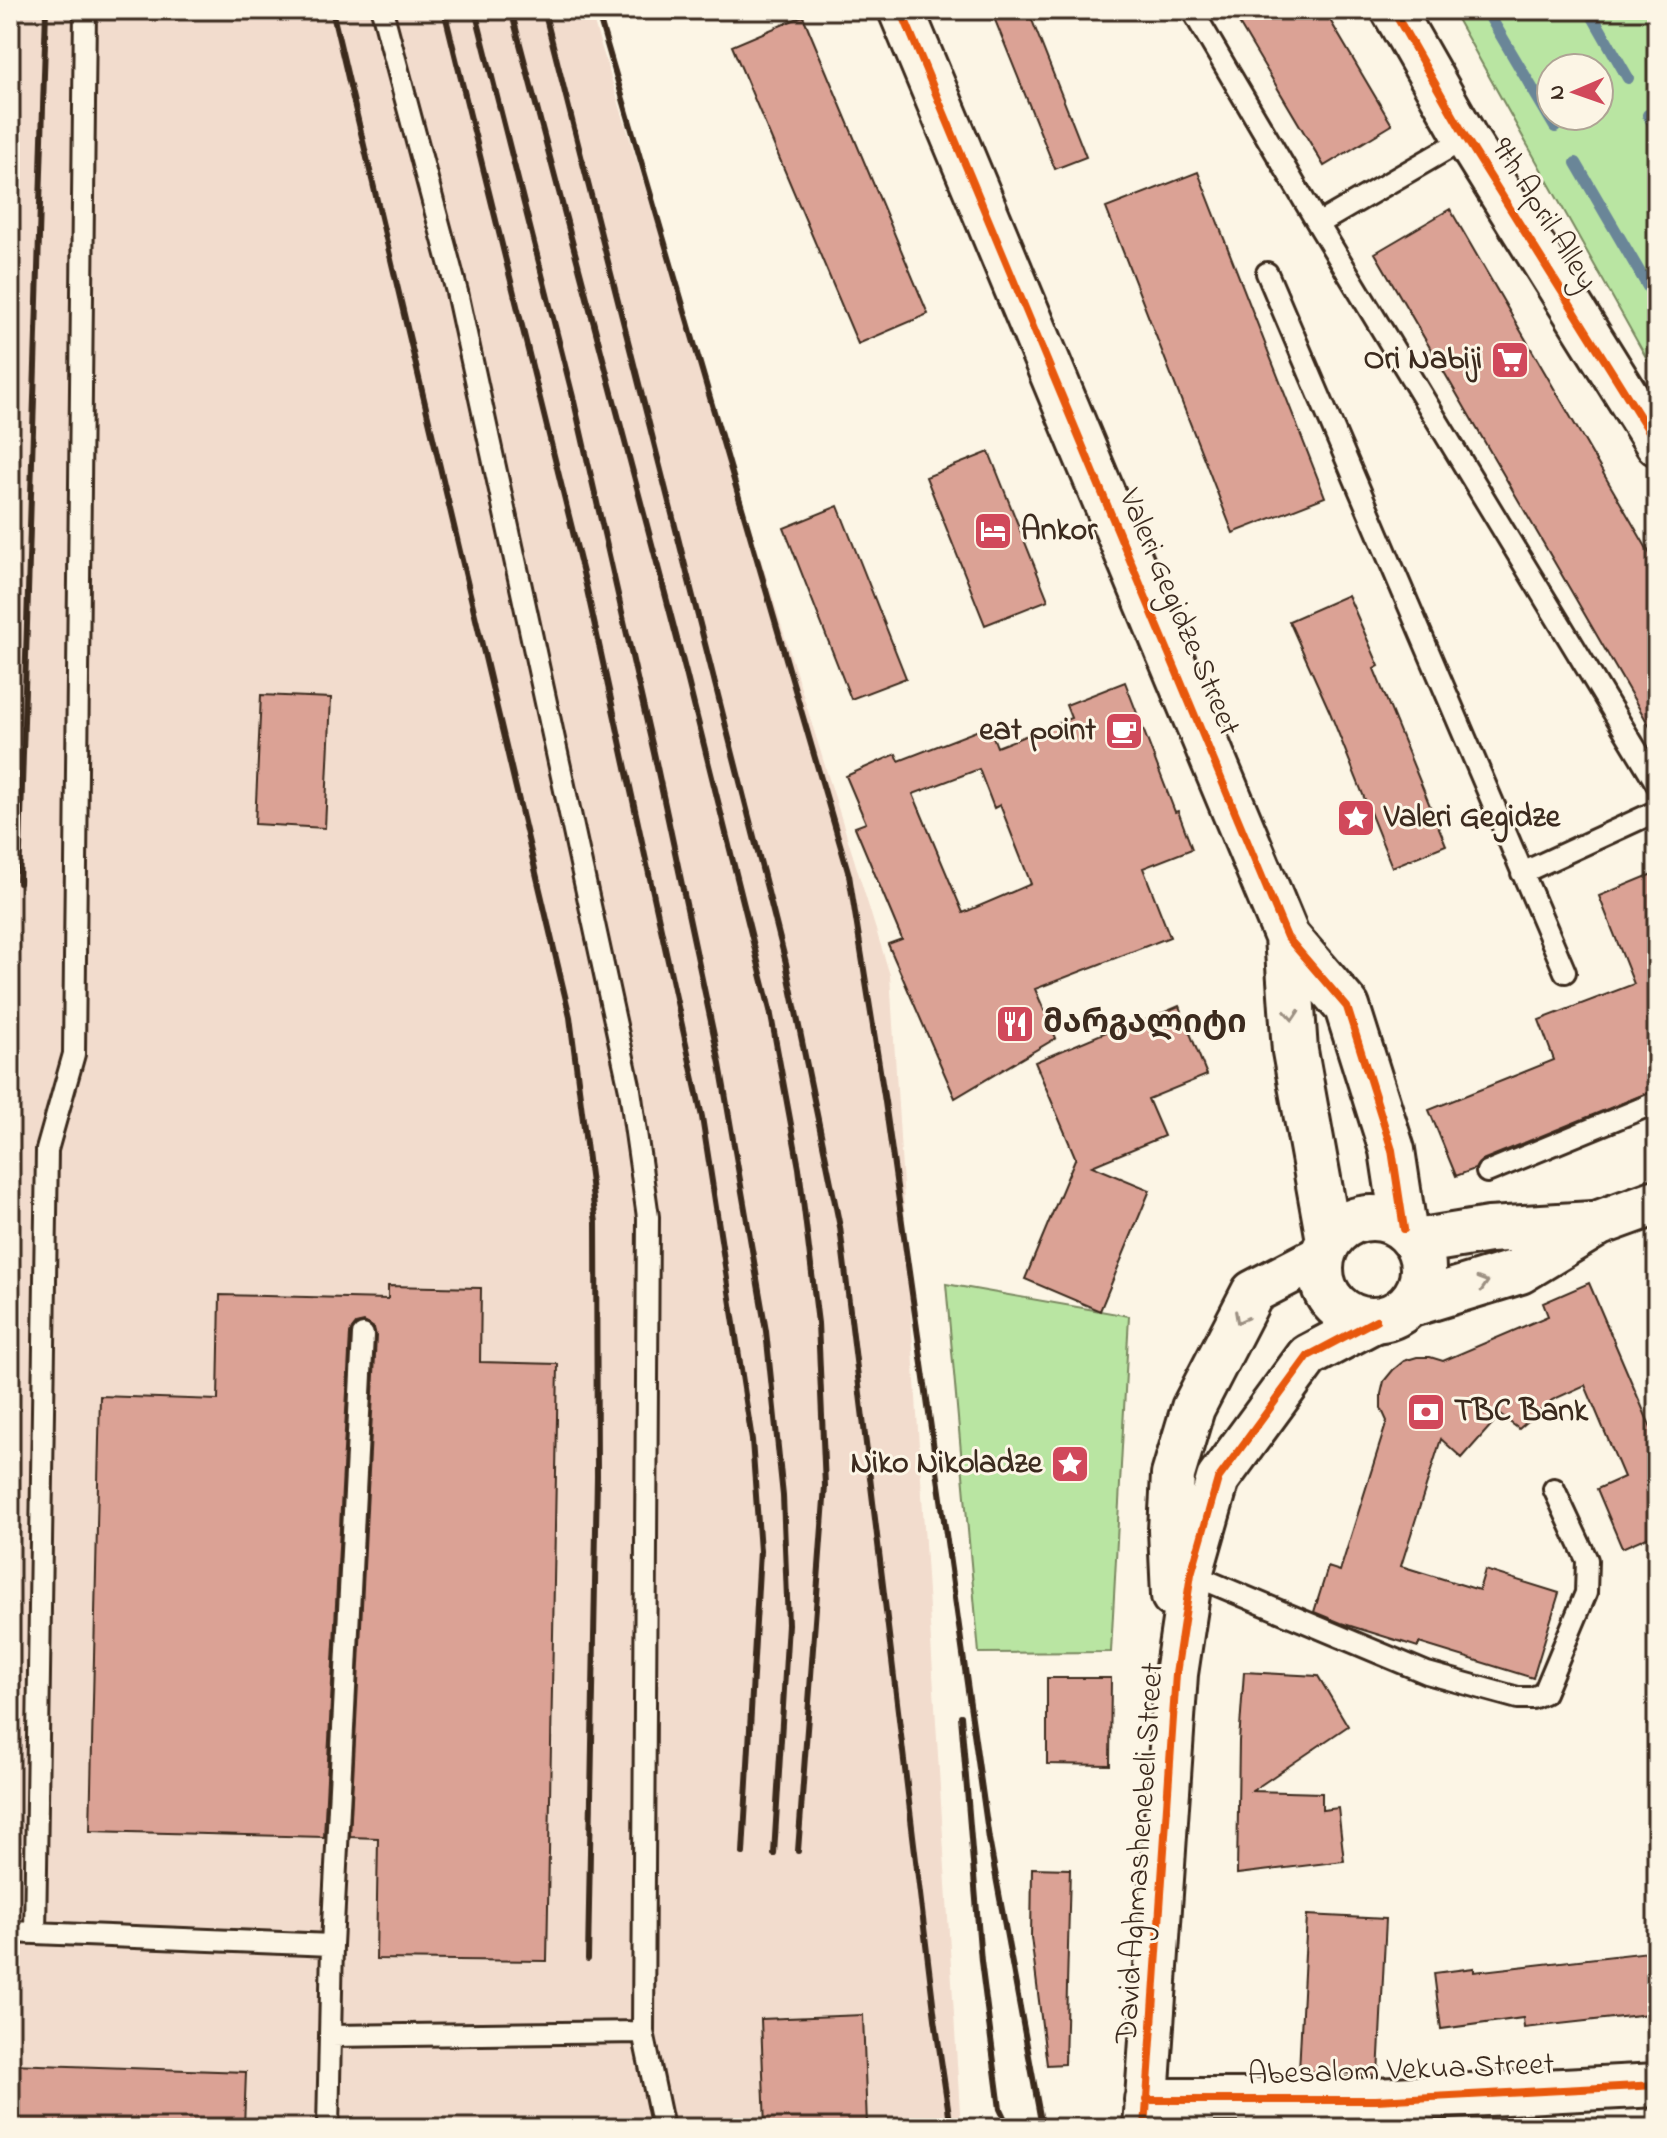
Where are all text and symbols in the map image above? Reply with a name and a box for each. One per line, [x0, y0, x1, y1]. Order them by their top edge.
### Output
north arrow [1535, 52, 1615, 132]
text: N [1542, 85, 1574, 101]
street label: 9th April Alley [1477, 129, 1609, 301]
place label: Ori Nabiji [1364, 337, 1482, 384]
supermarket icon: Ori Nabiji [1489, 339, 1531, 381]
street label: Valeri Gegidze Street [1104, 481, 1251, 744]
place label: Ankor [1021, 508, 1098, 555]
hotel icon: Ankor [972, 510, 1014, 552]
place label: eat point [979, 708, 1096, 755]
cafe icon: eat point [1103, 710, 1145, 752]
place label: Valeri Gegidze [1383, 795, 1562, 843]
place icon: Valeri Gegidze [1335, 797, 1377, 839]
place label: მარგალიტი [1043, 1001, 1247, 1048]
restaurant icon: მარგალიტი [994, 1003, 1036, 1045]
one-way arrow [1283, 1009, 1300, 1022]
one-way arrow [1475, 1276, 1489, 1292]
one-way arrow [1235, 1309, 1250, 1324]
place label: TBC Bank [1454, 1389, 1589, 1436]
bank icon: TBC Bank [1405, 1391, 1447, 1433]
place label: Niko Nikoladze [851, 1441, 1044, 1488]
place icon: Niko Nikoladze [1049, 1443, 1091, 1485]
street label: David Aghmashenebeli Street [1104, 1661, 1178, 2046]
street label: Abesalom Vekua Street [1247, 2042, 1555, 2100]

